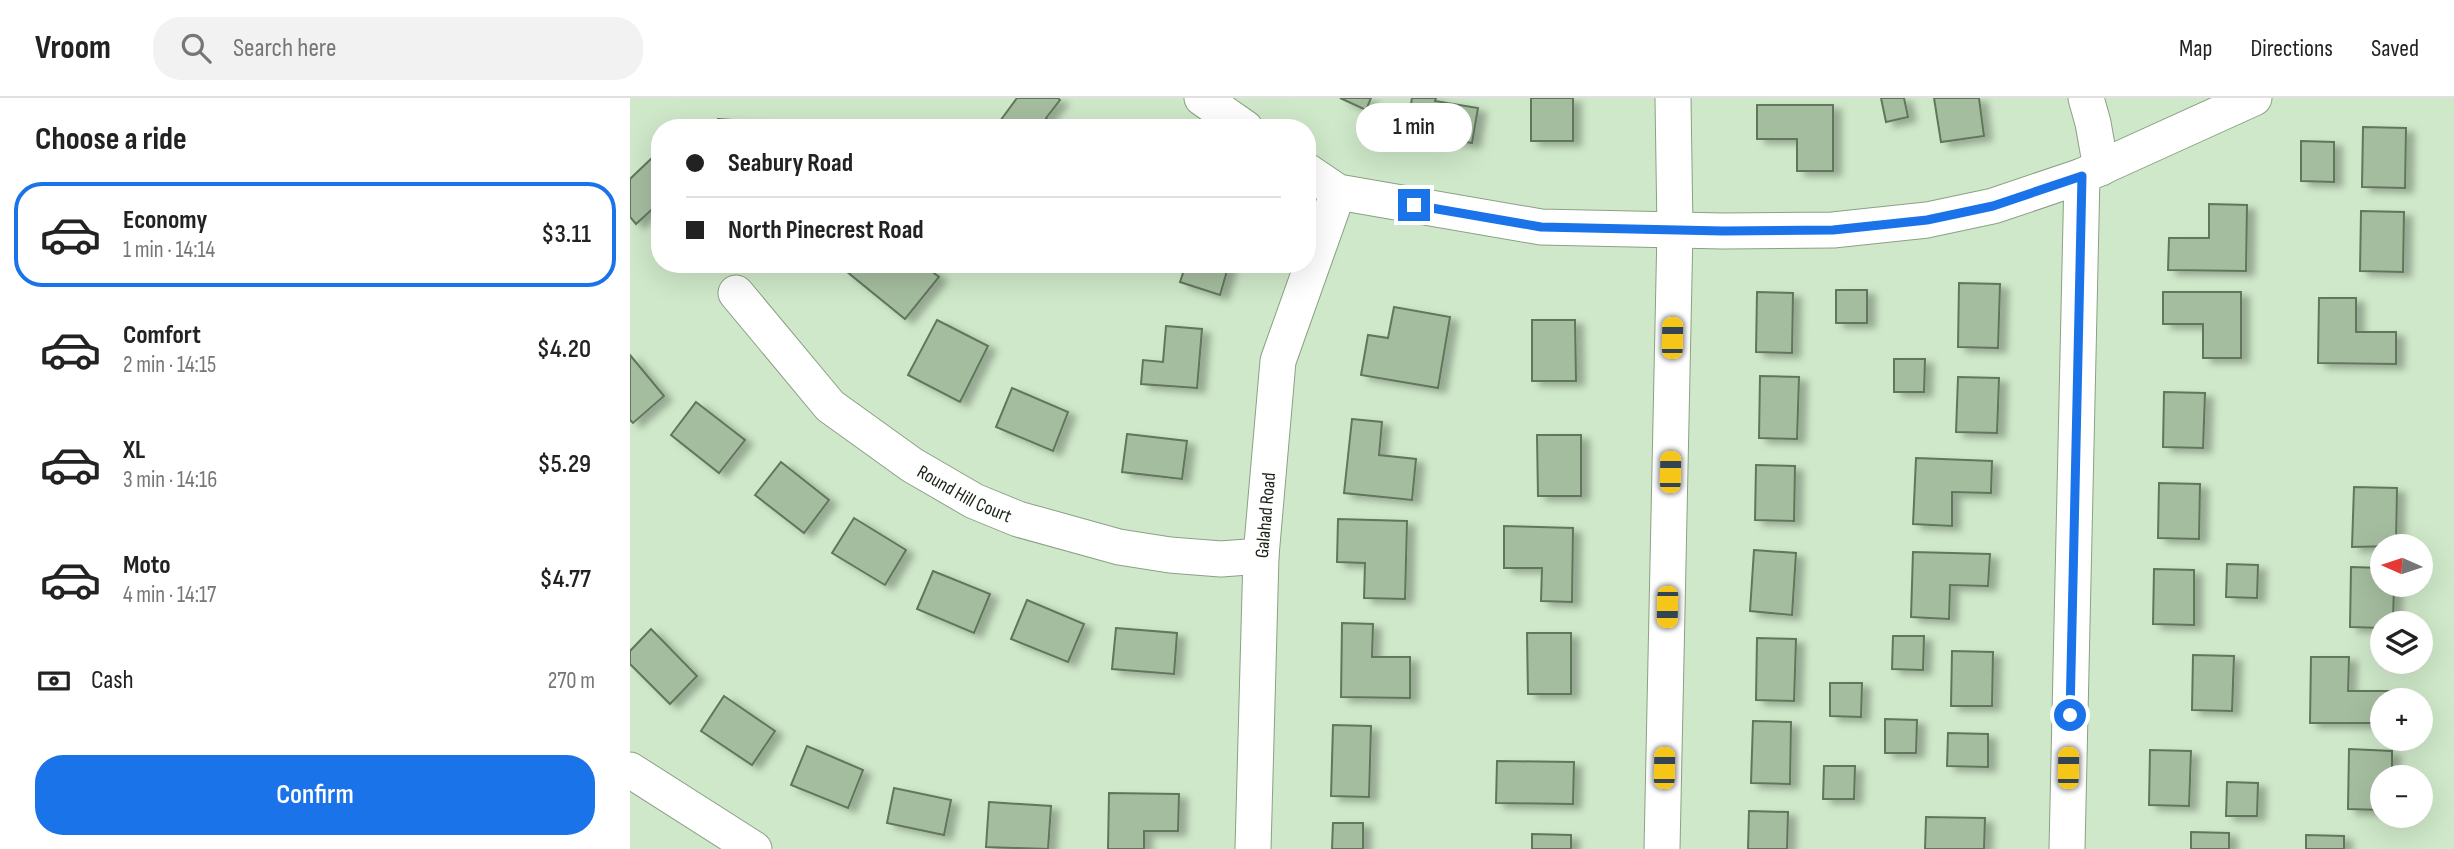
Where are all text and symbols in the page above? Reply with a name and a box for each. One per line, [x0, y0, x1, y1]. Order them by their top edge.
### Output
search box [153, 17, 643, 80]
text: Vroom [35, 28, 111, 68]
icon: search [177, 29, 215, 67]
text: Search here [233, 33, 336, 64]
text: Map [2179, 34, 2212, 63]
text: Directions [2250, 34, 2333, 63]
text: Saved [2371, 34, 2419, 63]
callout: 1 min [1356, 104, 1472, 153]
text: 1 min [1393, 113, 1435, 141]
text: Choose a ride [35, 120, 187, 159]
text: Seabury Road [728, 148, 853, 179]
route end [1398, 189, 1430, 221]
icon: car [39, 203, 102, 266]
text: Economy [123, 205, 207, 236]
text: North Pinecrest Road [728, 215, 924, 246]
text: $3.11 [541, 219, 591, 250]
text: 1 min · 14:14 [123, 236, 215, 264]
car [1662, 317, 1683, 359]
icon: car [39, 318, 102, 381]
text: Comfort [123, 320, 201, 351]
text: $4.20 [537, 334, 591, 365]
text: 2 min · 14:15 [123, 351, 216, 379]
icon: car [39, 433, 102, 496]
text: XL [123, 435, 145, 466]
text: $5.29 [538, 449, 591, 480]
car [1660, 451, 1681, 493]
street label: Round Hill Court [913, 461, 1015, 528]
text: 3 min · 14:16 [123, 466, 217, 494]
street label: Galahad Road [1251, 472, 1281, 559]
north arrow [2370, 534, 2432, 597]
map controls [2370, 534, 2433, 828]
icon: car [39, 548, 102, 611]
text: Moto [123, 550, 171, 581]
text: $4.77 [540, 564, 591, 595]
text: 4 min · 14:17 [123, 581, 216, 609]
car [1657, 586, 1678, 628]
button: layers [2370, 611, 2433, 674]
icon: cash [35, 662, 73, 700]
text: Cash [91, 665, 134, 696]
text: 270 m [548, 667, 595, 695]
button: + [2370, 688, 2433, 751]
route start [2054, 699, 2086, 731]
car [1654, 747, 1675, 789]
car [2058, 747, 2079, 789]
button: Confirm [35, 755, 595, 835]
button: − [2370, 765, 2433, 828]

